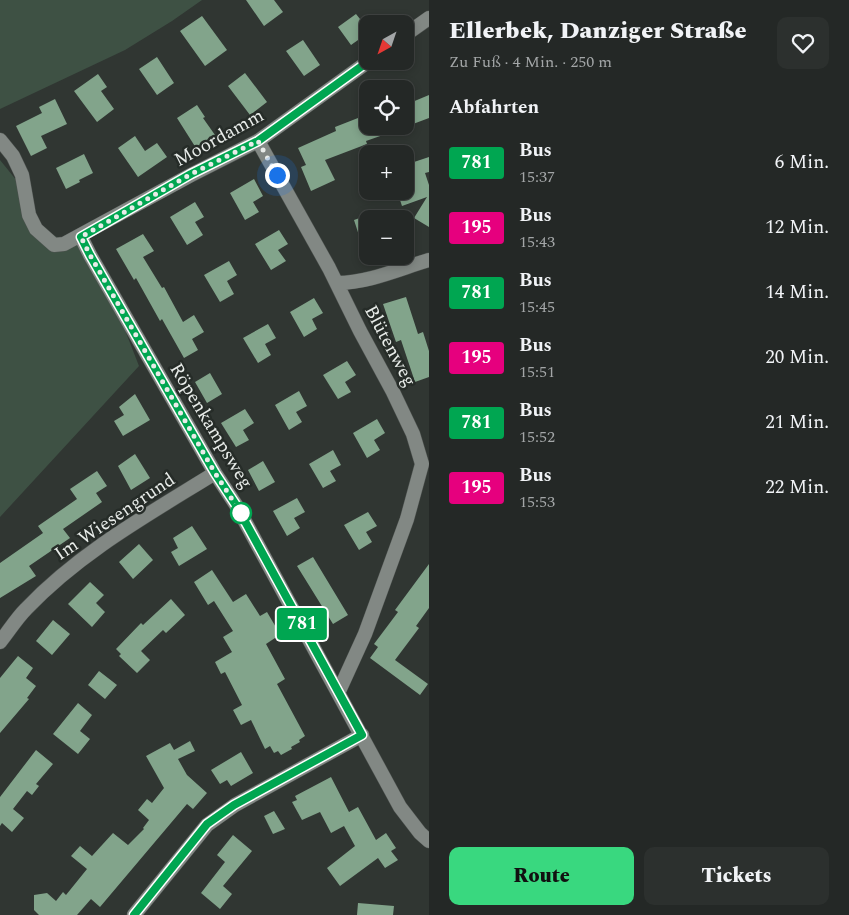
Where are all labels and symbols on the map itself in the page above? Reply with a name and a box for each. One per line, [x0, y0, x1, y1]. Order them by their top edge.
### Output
north arrow [359, 15, 414, 70]
street label: Moordamm [169, 101, 269, 175]
your location [265, 163, 290, 188]
street label: Blütenweg [356, 300, 424, 392]
street label: Röpenkampsweg [162, 357, 260, 495]
street label: Im Wiesengrund [49, 466, 181, 568]
unlabelled marker [230, 502, 252, 524]
line badge: 781 [273, 608, 331, 640]

